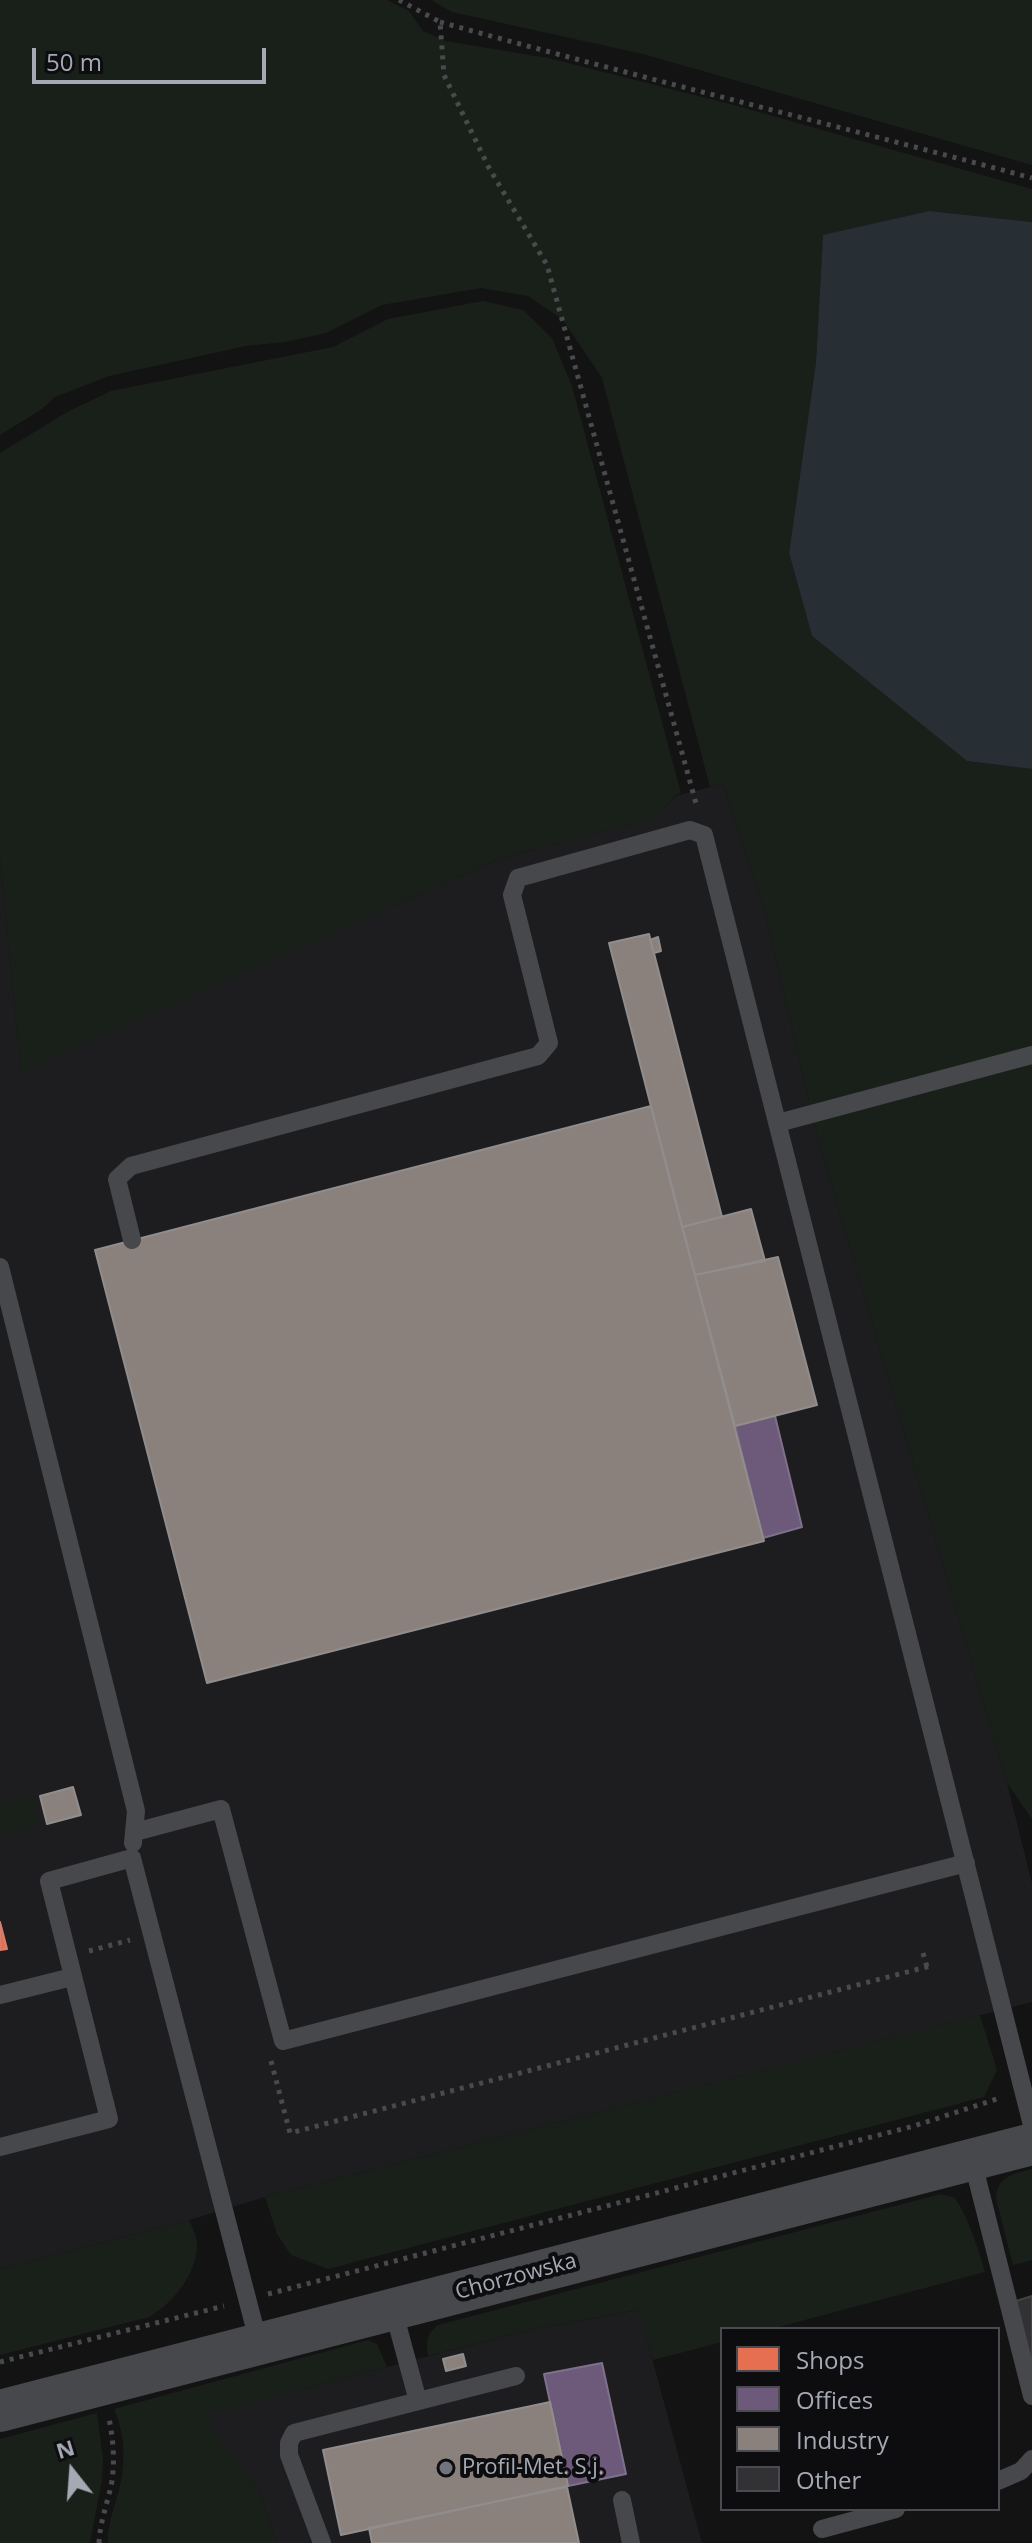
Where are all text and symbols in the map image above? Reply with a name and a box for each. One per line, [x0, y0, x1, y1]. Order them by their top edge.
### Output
scale bar [36, 32, 270, 82]
text: 50 m [46, 45, 102, 78]
street label: Chorzowska [452, 2248, 580, 2306]
legend [720, 2327, 1000, 2511]
text: Shops [796, 2343, 864, 2376]
text: Offices [796, 2383, 873, 2416]
text: Industry [796, 2423, 889, 2456]
north arrow [32, 2431, 112, 2511]
text: N [52, 2431, 78, 2465]
place label: Profil-Met. S.j. [462, 2455, 604, 2481]
marker: Profil-Met. S.j. [437, 2459, 455, 2477]
text: Other [796, 2463, 861, 2496]

